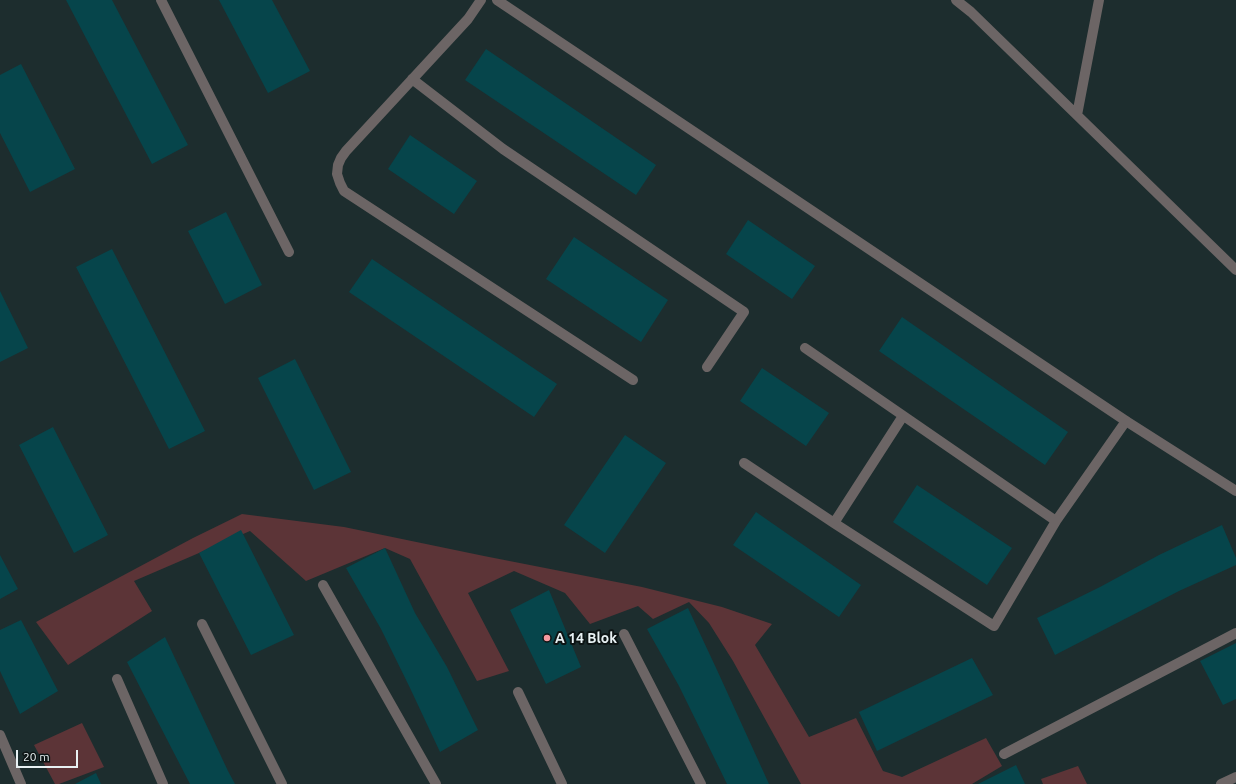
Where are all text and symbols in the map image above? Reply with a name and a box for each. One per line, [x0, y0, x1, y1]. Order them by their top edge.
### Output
place label: A 14 Blok [555, 630, 617, 646]
marker: A 14 Blok [542, 633, 552, 643]
scale bar [18, 742, 80, 768]
text: 20 m [23, 750, 50, 763]

